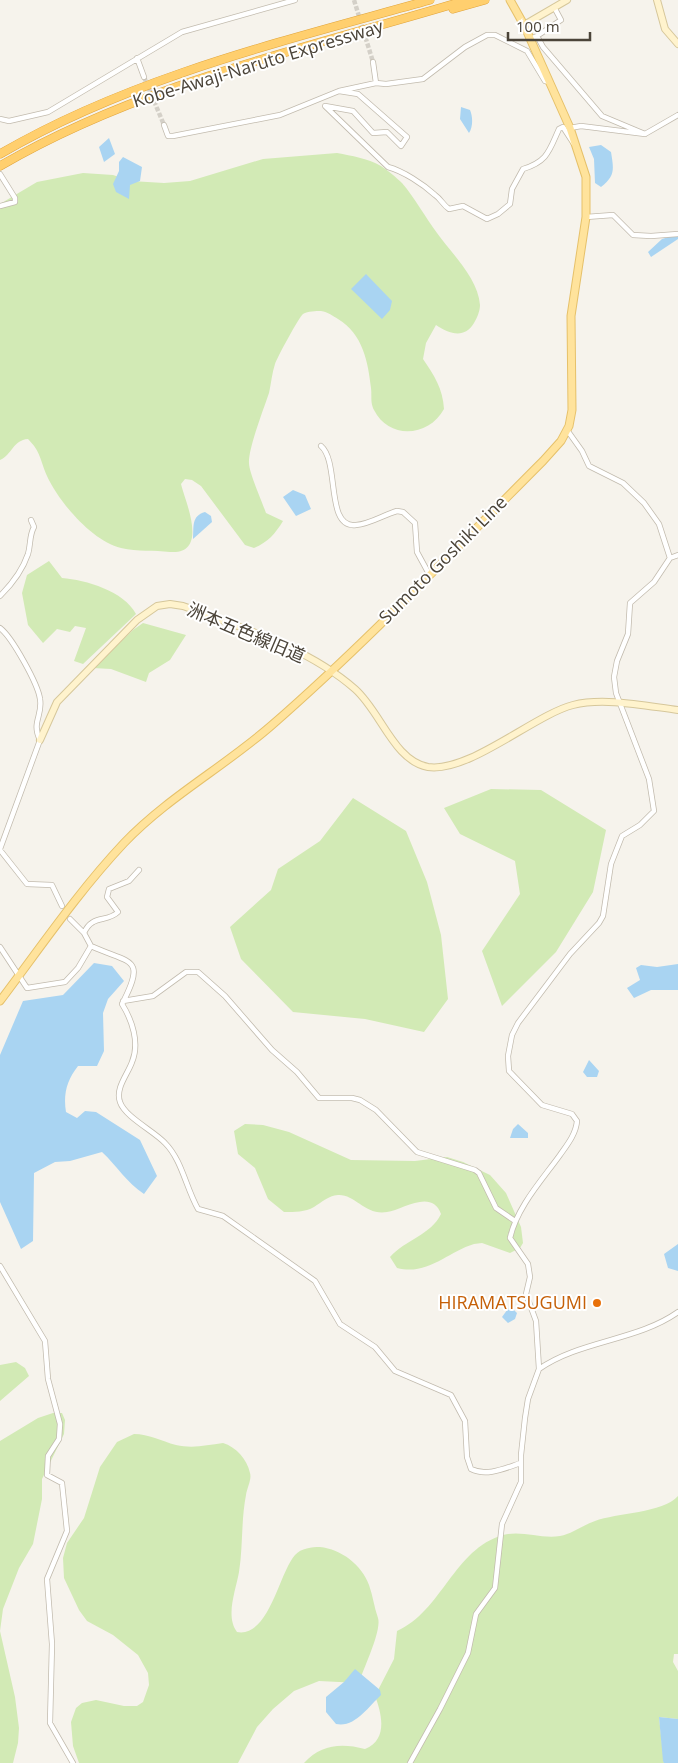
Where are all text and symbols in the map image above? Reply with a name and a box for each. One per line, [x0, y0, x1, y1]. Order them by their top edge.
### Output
scale bar [508, 10, 590, 42]
street label: Kobe-Awaji-Naruto Expressway [129, 13, 387, 113]
text: 100 m [516, 16, 560, 36]
street label: Sumoto Goshiki Line [373, 490, 512, 629]
street label: 洲本五色線旧道 [184, 596, 309, 668]
place label: HIRAMATSUGUMI [438, 1290, 587, 1314]
marker: HIRAMATSUGUMI [591, 1297, 603, 1309]

